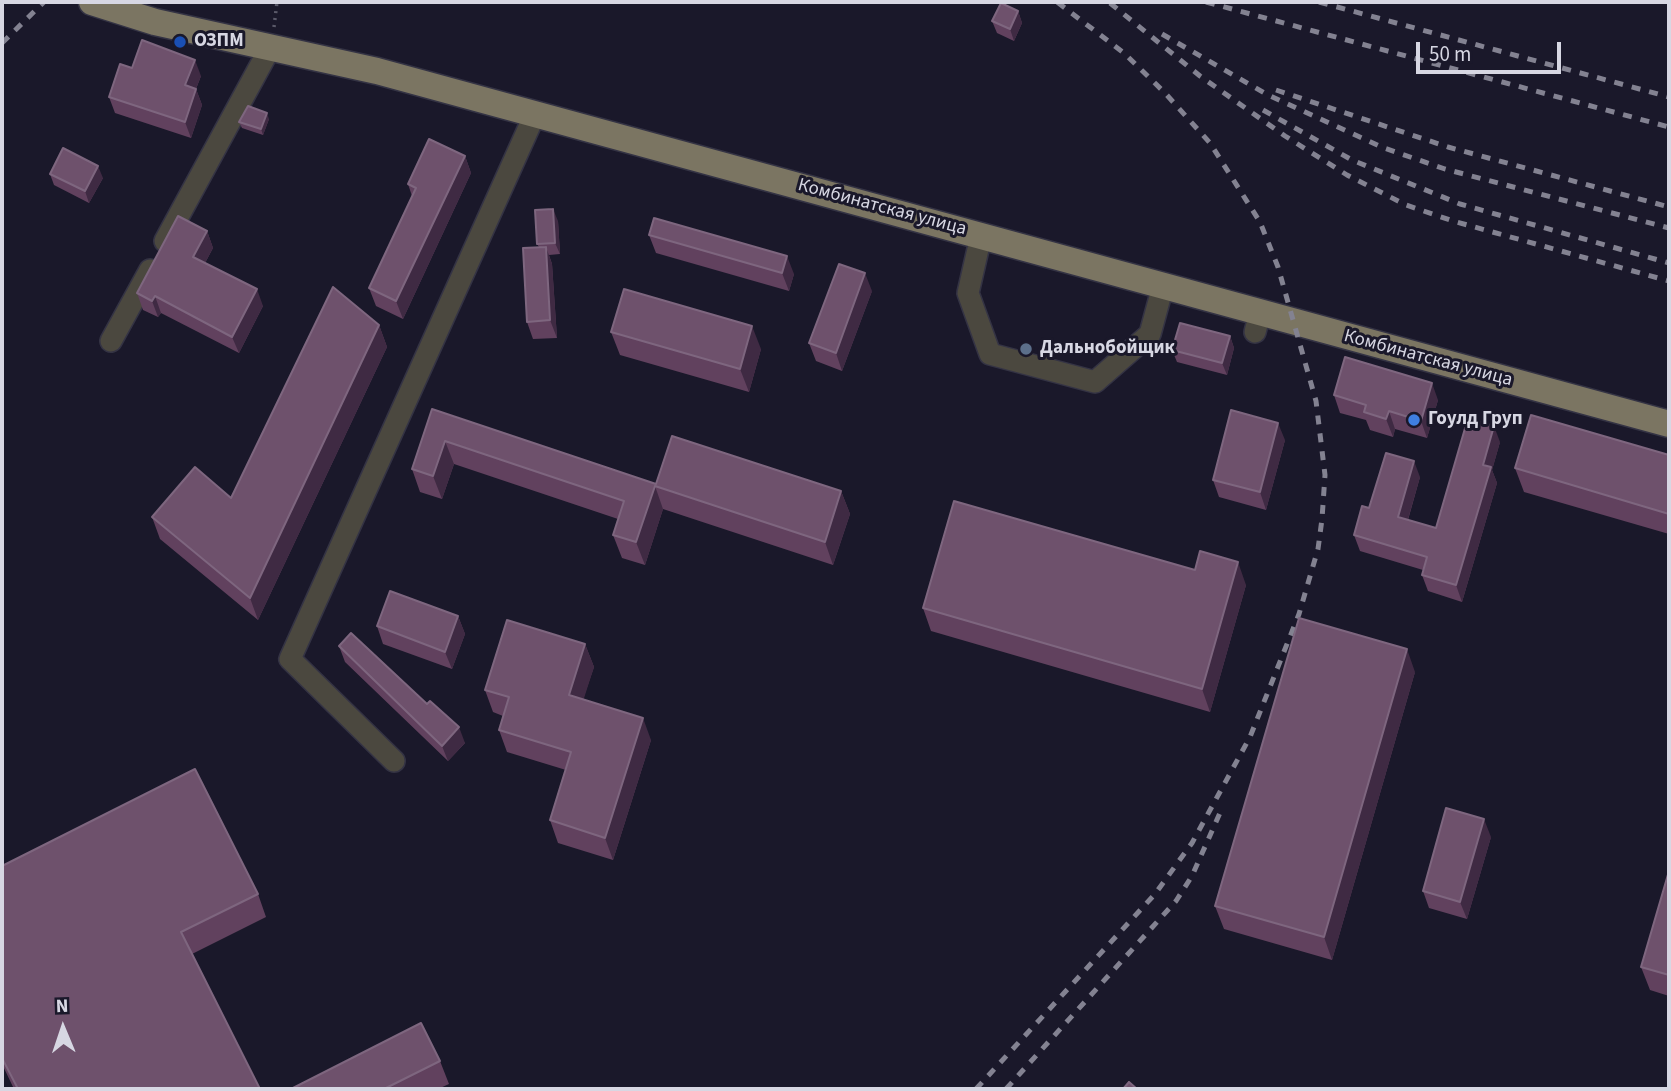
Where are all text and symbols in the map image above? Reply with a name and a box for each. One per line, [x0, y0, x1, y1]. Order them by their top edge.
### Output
scale bar [1419, 28, 1564, 72]
place label: ОЗПМ [194, 31, 244, 53]
marker: ОЗПМ [172, 34, 188, 50]
text: 50 m [1429, 39, 1471, 69]
street label: Комбинатская улица [795, 175, 969, 241]
street label: Комбинатская улица [1341, 326, 1515, 392]
place label: Дальнобойщик [1040, 338, 1175, 360]
marker: Дальнобойщик [1018, 341, 1034, 357]
place label: Гоулд Груп [1428, 409, 1523, 431]
marker: Гоулд Груп [1406, 412, 1422, 428]
north arrow [28, 993, 98, 1063]
text: N [55, 993, 69, 1020]

